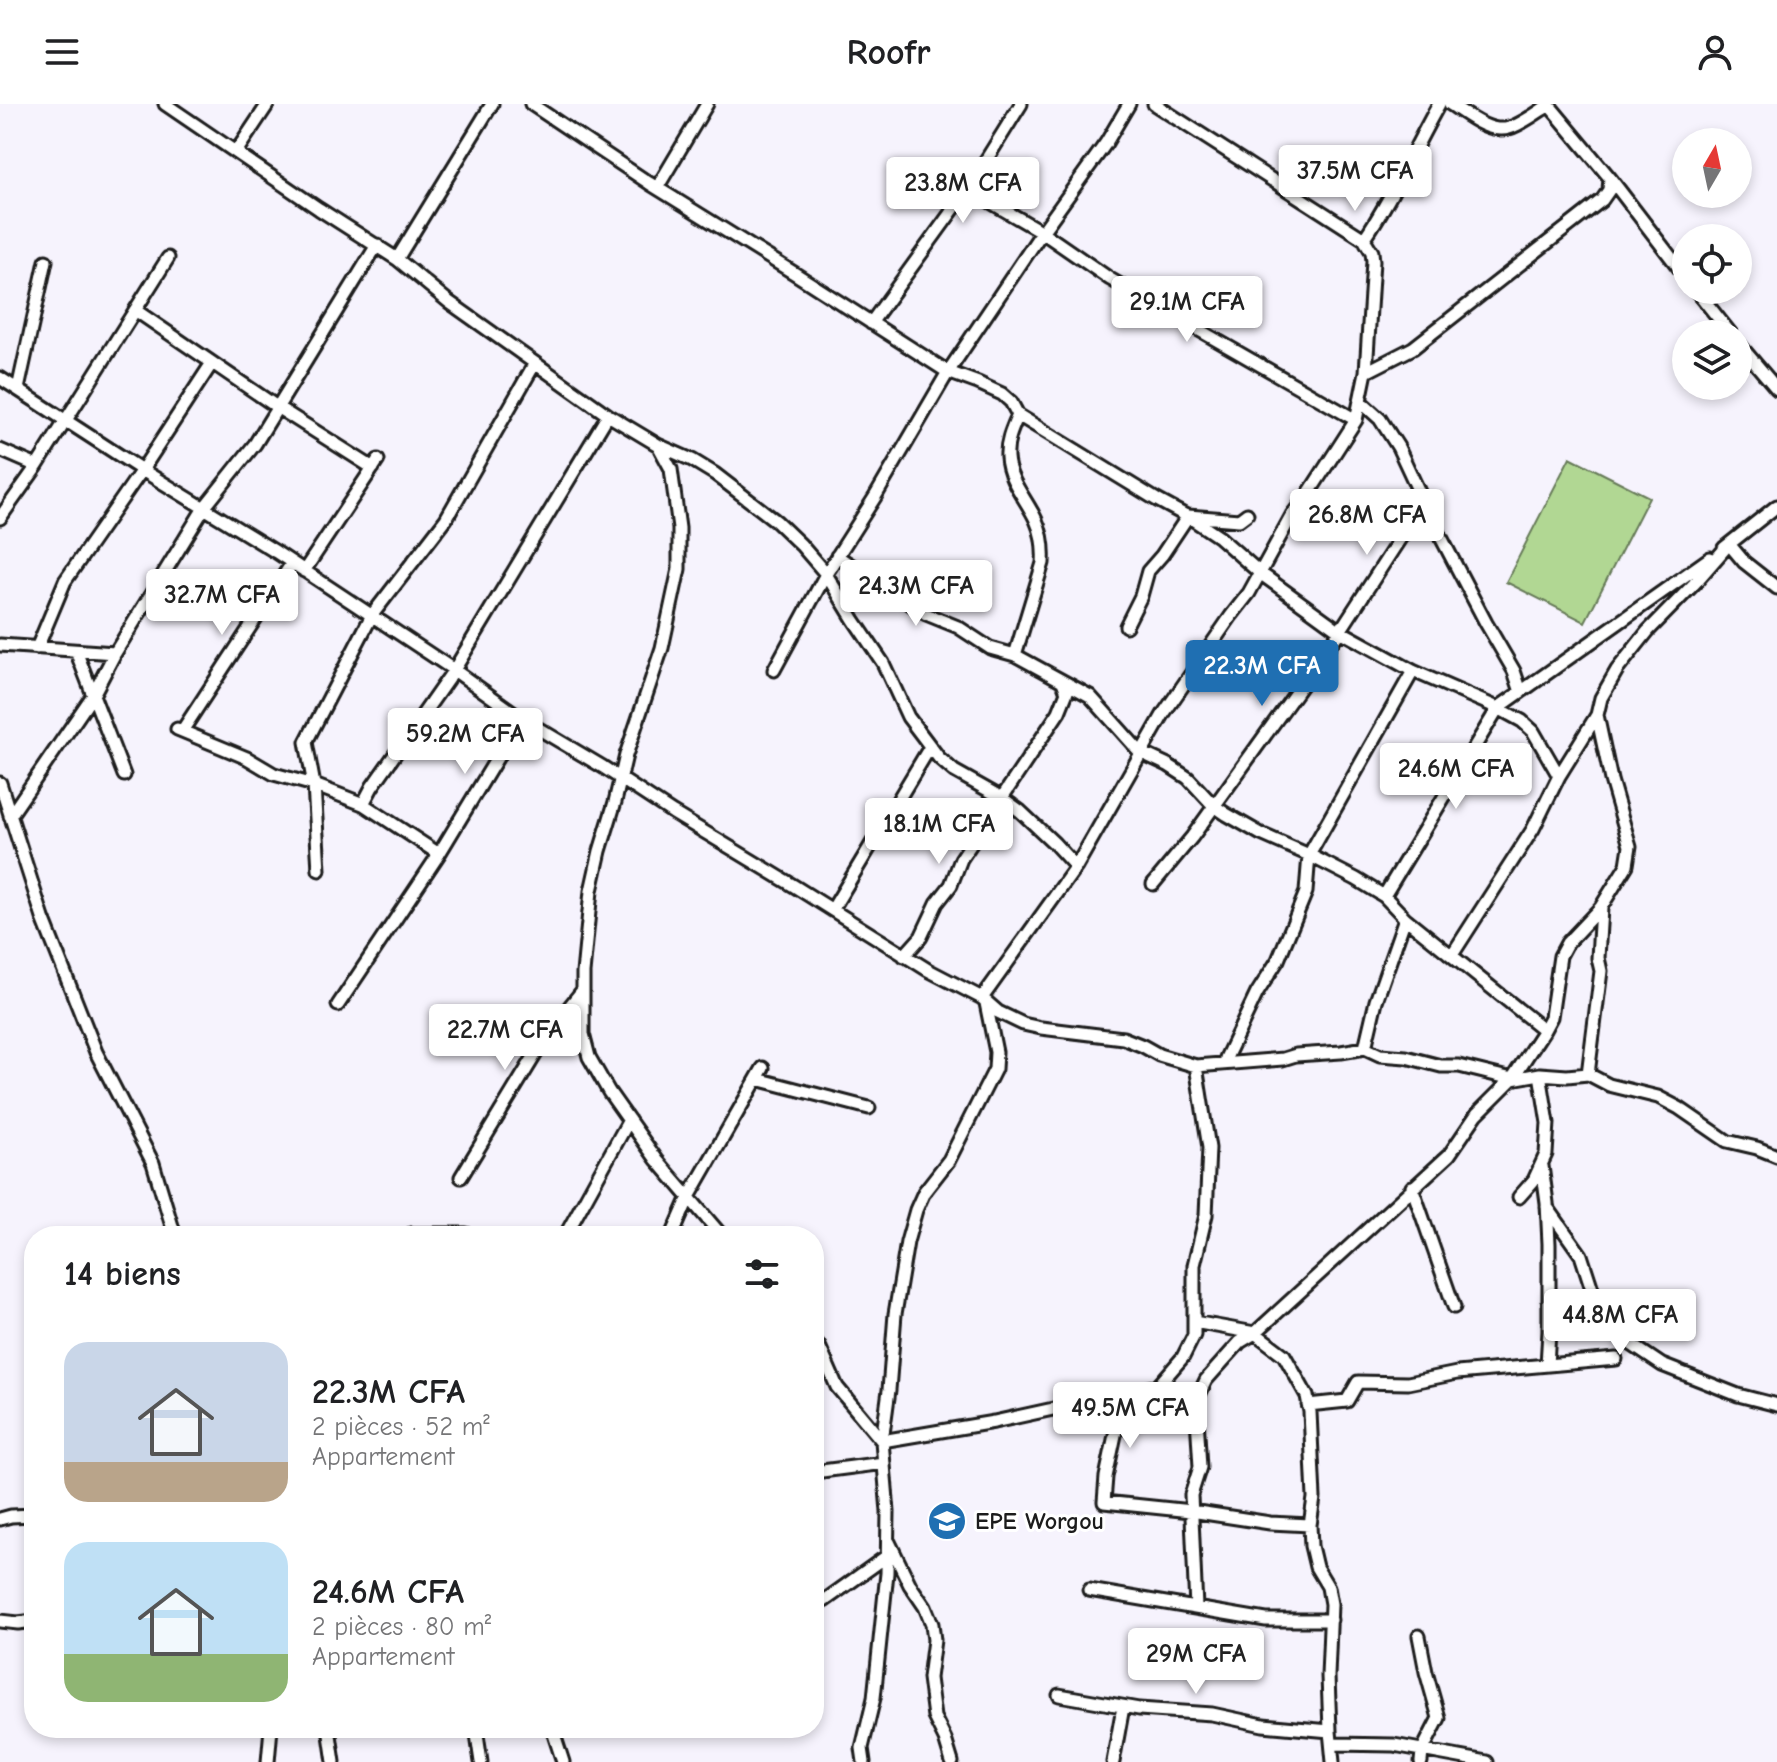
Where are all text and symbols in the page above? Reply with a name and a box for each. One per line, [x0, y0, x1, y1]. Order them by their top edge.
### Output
icon: menu [40, 30, 84, 74]
icon: person [1693, 30, 1737, 74]
text: Roofr [846, 32, 931, 73]
north arrow [1672, 128, 1752, 208]
map controls [1672, 128, 1752, 400]
pin: 37.5M CFA [1263, 145, 1447, 213]
text: 37.5M CFA [1297, 156, 1413, 186]
pin: 23.8M CFA [871, 157, 1055, 225]
text: 23.8M CFA [904, 168, 1022, 198]
button: locate [1672, 224, 1752, 304]
pin: 29.1M CFA [1095, 276, 1279, 344]
text: 29.1M CFA [1129, 287, 1245, 317]
button: layers [1672, 320, 1752, 400]
pin: 26.8M CFA [1275, 489, 1459, 557]
text: 26.8M CFA [1308, 500, 1426, 530]
pin: 24.3M CFA [824, 560, 1008, 628]
pin: 32.7M CFA [130, 569, 314, 637]
text: 24.3M CFA [858, 571, 974, 601]
text: 32.7M CFA [164, 580, 280, 610]
pin: 22.3M CFA [1170, 640, 1354, 708]
text: 22.3M CFA [1203, 651, 1321, 681]
pin: 59.2M CFA [373, 708, 557, 776]
text: 59.2M CFA [406, 719, 524, 749]
pin: 24.6M CFA [1364, 743, 1548, 811]
text: 24.6M CFA [1398, 754, 1514, 784]
pin: 18.1M CFA [847, 798, 1031, 866]
text: 18.1M CFA [883, 809, 995, 839]
pin: 22.7M CFA [413, 1004, 597, 1072]
text: 22.7M CFA [447, 1015, 563, 1045]
icon: filters [740, 1252, 784, 1296]
text: 14 biens [64, 1254, 181, 1294]
pin: 44.8M CFA [1528, 1289, 1712, 1357]
text: 44.8M CFA [1562, 1300, 1678, 1330]
text: 22.3M CFA [312, 1372, 465, 1412]
icon: home [128, 1374, 224, 1470]
pin: 49.5M CFA [1038, 1382, 1222, 1450]
text: 49.5M CFA [1071, 1393, 1189, 1423]
text: 2 pièces · 52 m² [312, 1412, 490, 1442]
text: Appartement [312, 1442, 455, 1472]
school or university icon: EPE Worgou [926, 1500, 968, 1542]
place label: EPE Worgou [975, 1507, 1104, 1535]
text: 24.6M CFA [312, 1572, 464, 1612]
icon: home [128, 1574, 224, 1670]
text: 2 pièces · 80 m² [312, 1612, 491, 1642]
pin: 29M CFA [1122, 1628, 1270, 1696]
text: 29M CFA [1146, 1639, 1246, 1669]
text: Appartement [312, 1642, 455, 1672]

